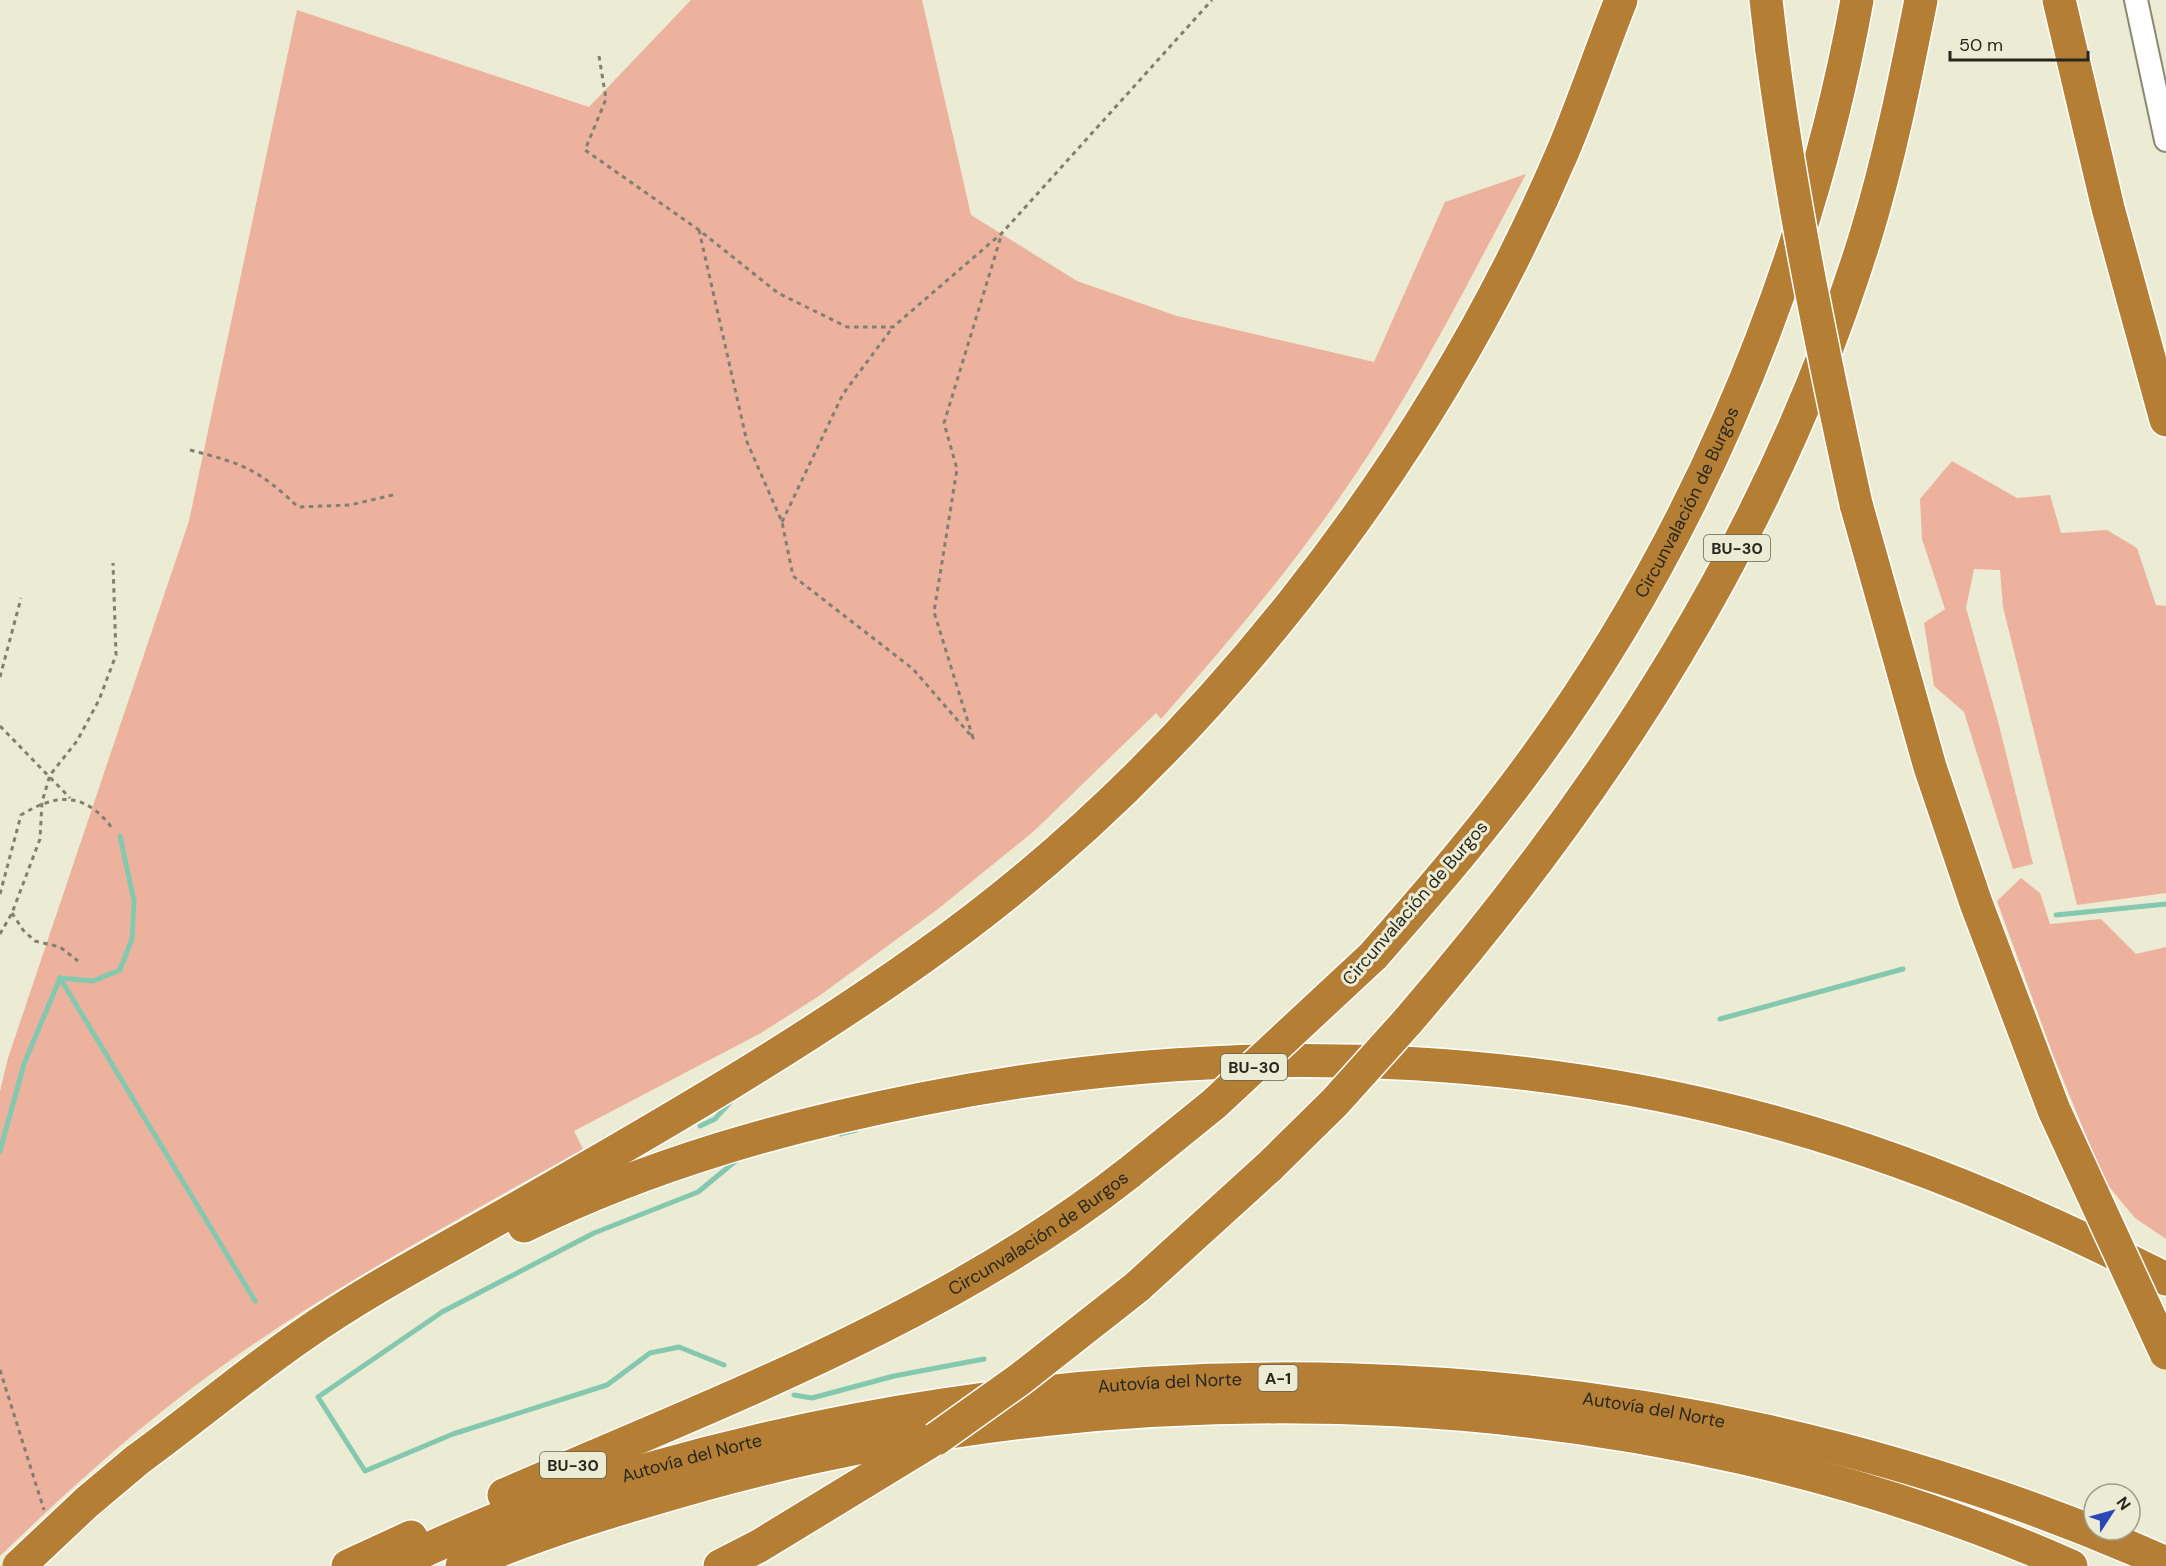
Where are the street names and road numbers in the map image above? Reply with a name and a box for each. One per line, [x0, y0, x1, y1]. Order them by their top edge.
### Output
street label: Circunvalación de Burgos [1629, 403, 1745, 602]
road number: BU-30 [1704, 535, 1770, 561]
street label: Circunvalación de Burgos [1337, 816, 1493, 990]
road number: BU-30 [1221, 1054, 1287, 1080]
street label: Circunvalación de Burgos [944, 1166, 1133, 1301]
road number: A-1 [1258, 1365, 1298, 1391]
street label: Autovía del Norte [1097, 1367, 1242, 1399]
street label: Autovía del Norte [1581, 1386, 1727, 1434]
street label: Autovía del Norte [619, 1428, 764, 1488]
road number: BU-30 [540, 1452, 606, 1478]

